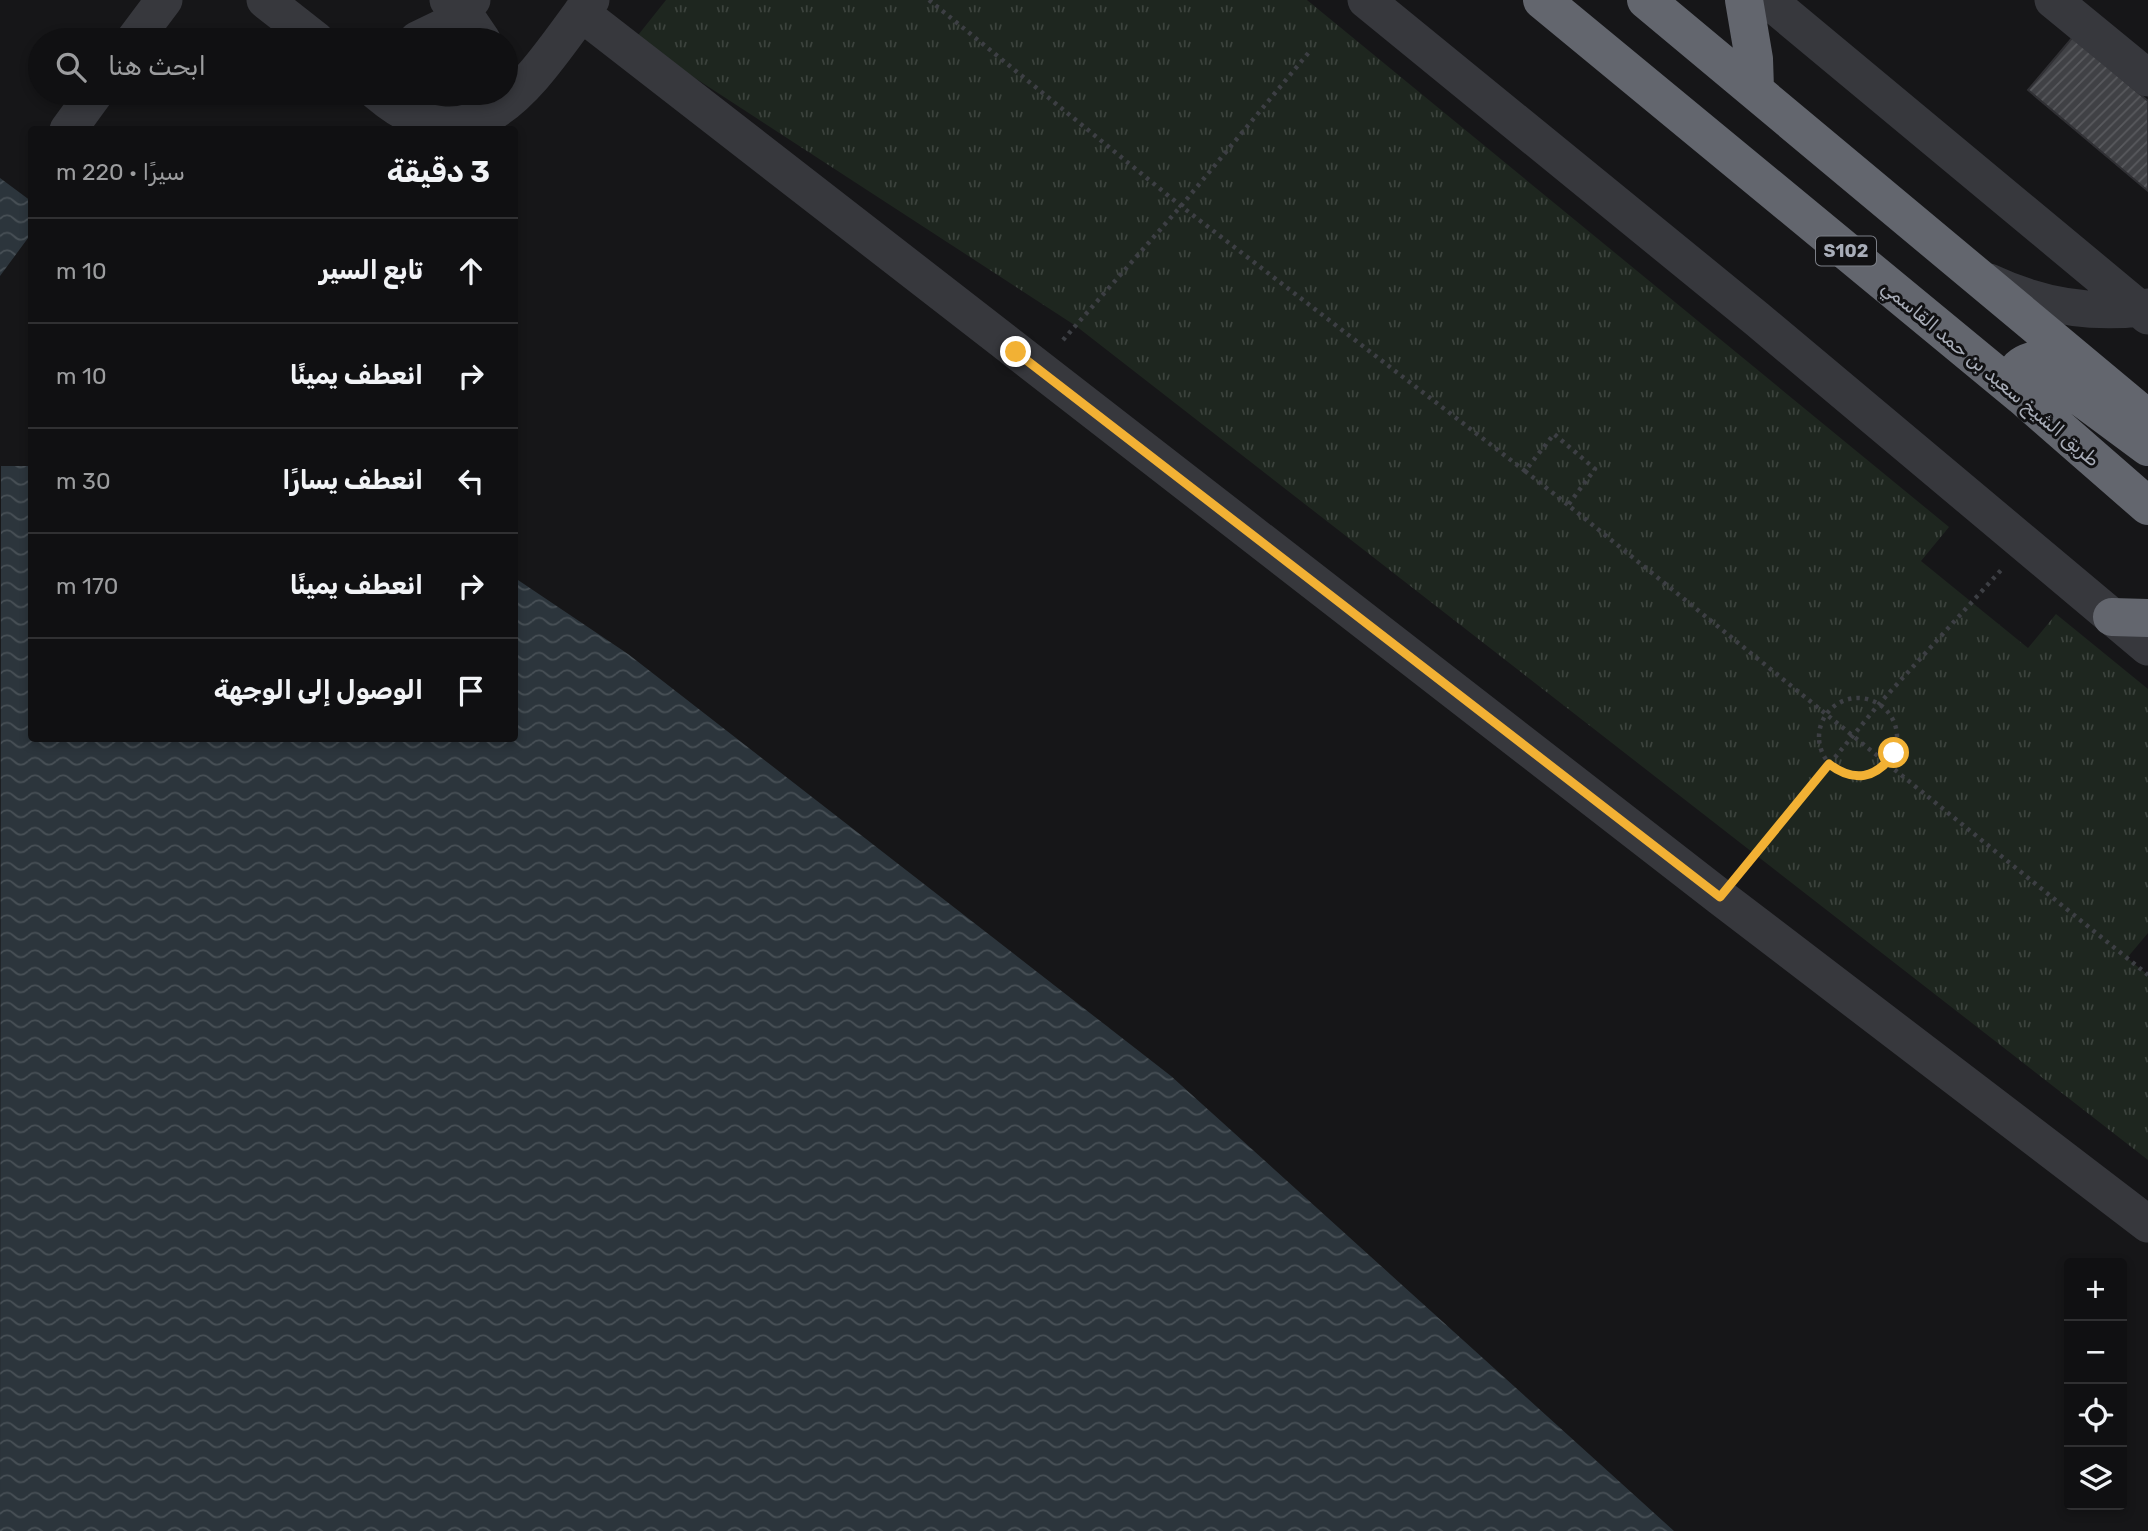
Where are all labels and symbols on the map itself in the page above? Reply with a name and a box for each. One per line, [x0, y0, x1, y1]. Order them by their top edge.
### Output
road number: S102 [1816, 236, 1876, 265]
street label: طريق الشيخ سعيد بن حمد القاسمي [1875, 275, 2104, 474]
route end [1000, 336, 1031, 367]
route start [1878, 737, 1909, 768]

